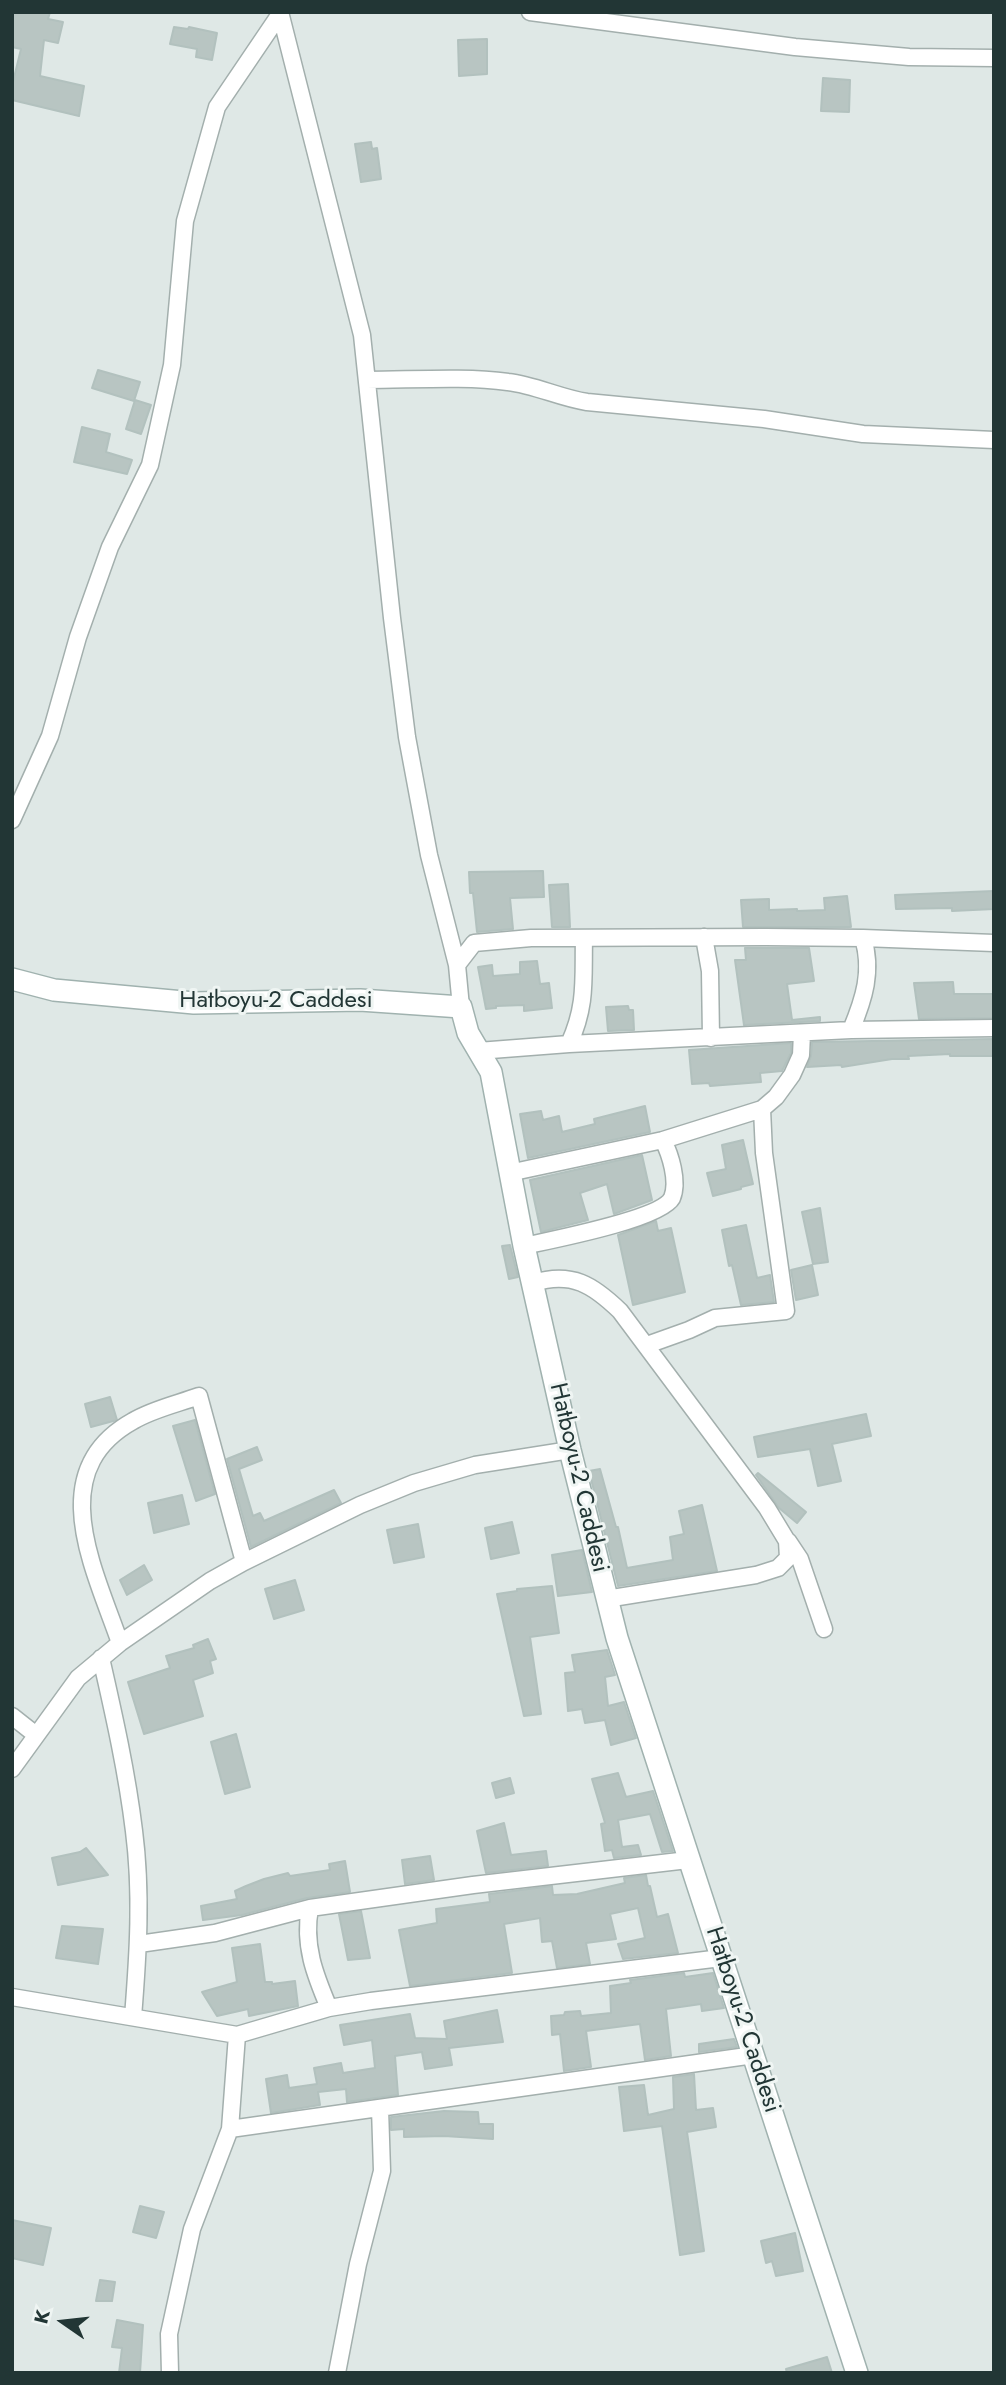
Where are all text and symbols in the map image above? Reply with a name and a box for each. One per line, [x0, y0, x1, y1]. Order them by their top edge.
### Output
street label: Hatboyu-2 Caddesi [179, 987, 373, 1015]
street label: Hatboyu-2 Caddesi [542, 1380, 614, 1576]
street label: Hatboyu-2 Caddesi [698, 1924, 786, 2116]
north arrow [28, 2287, 98, 2357]
text: K [27, 2307, 57, 2327]

